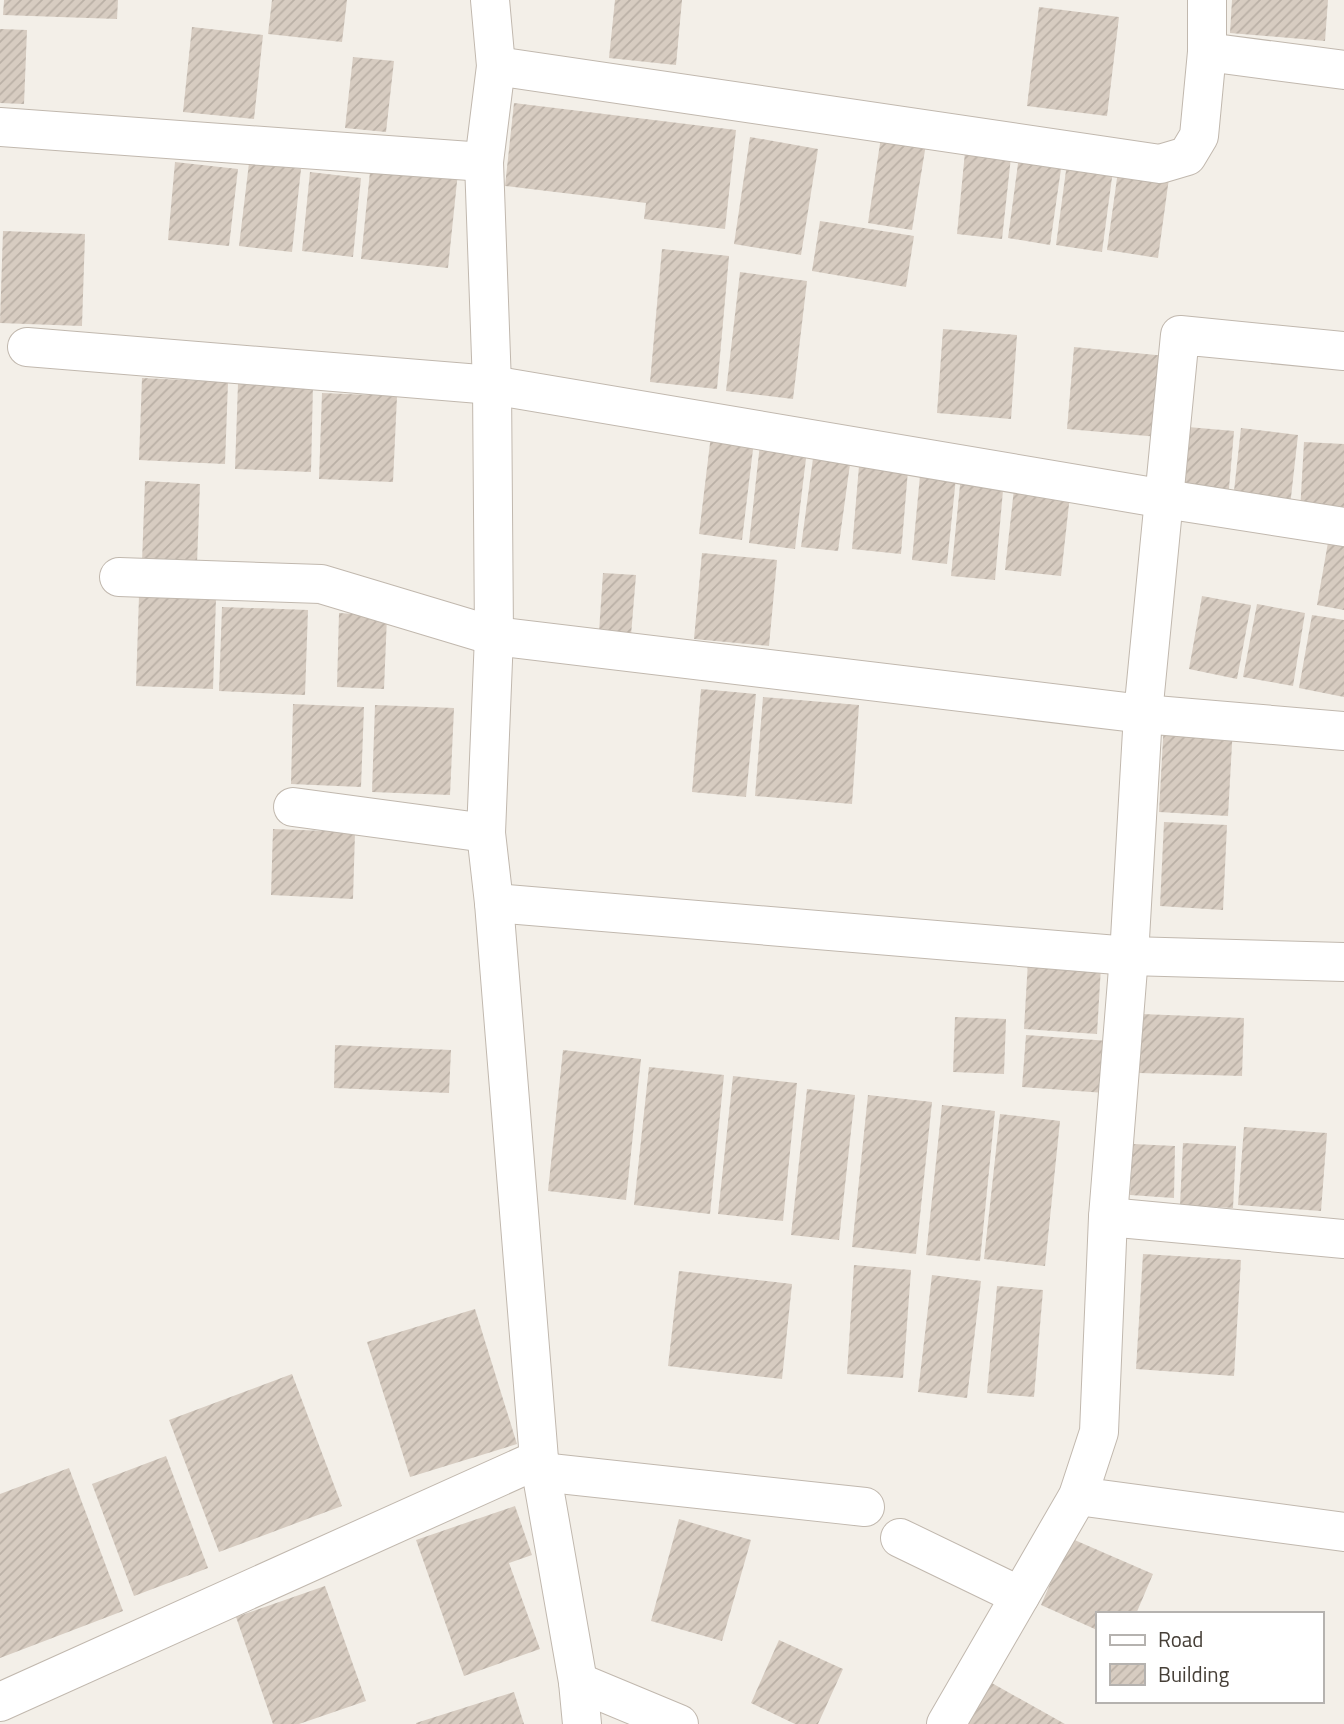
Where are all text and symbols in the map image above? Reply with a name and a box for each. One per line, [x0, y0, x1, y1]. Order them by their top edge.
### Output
legend [1096, 1612, 1323, 1703]
text: Road [1158, 1623, 1203, 1655]
text: Building [1158, 1658, 1230, 1690]

